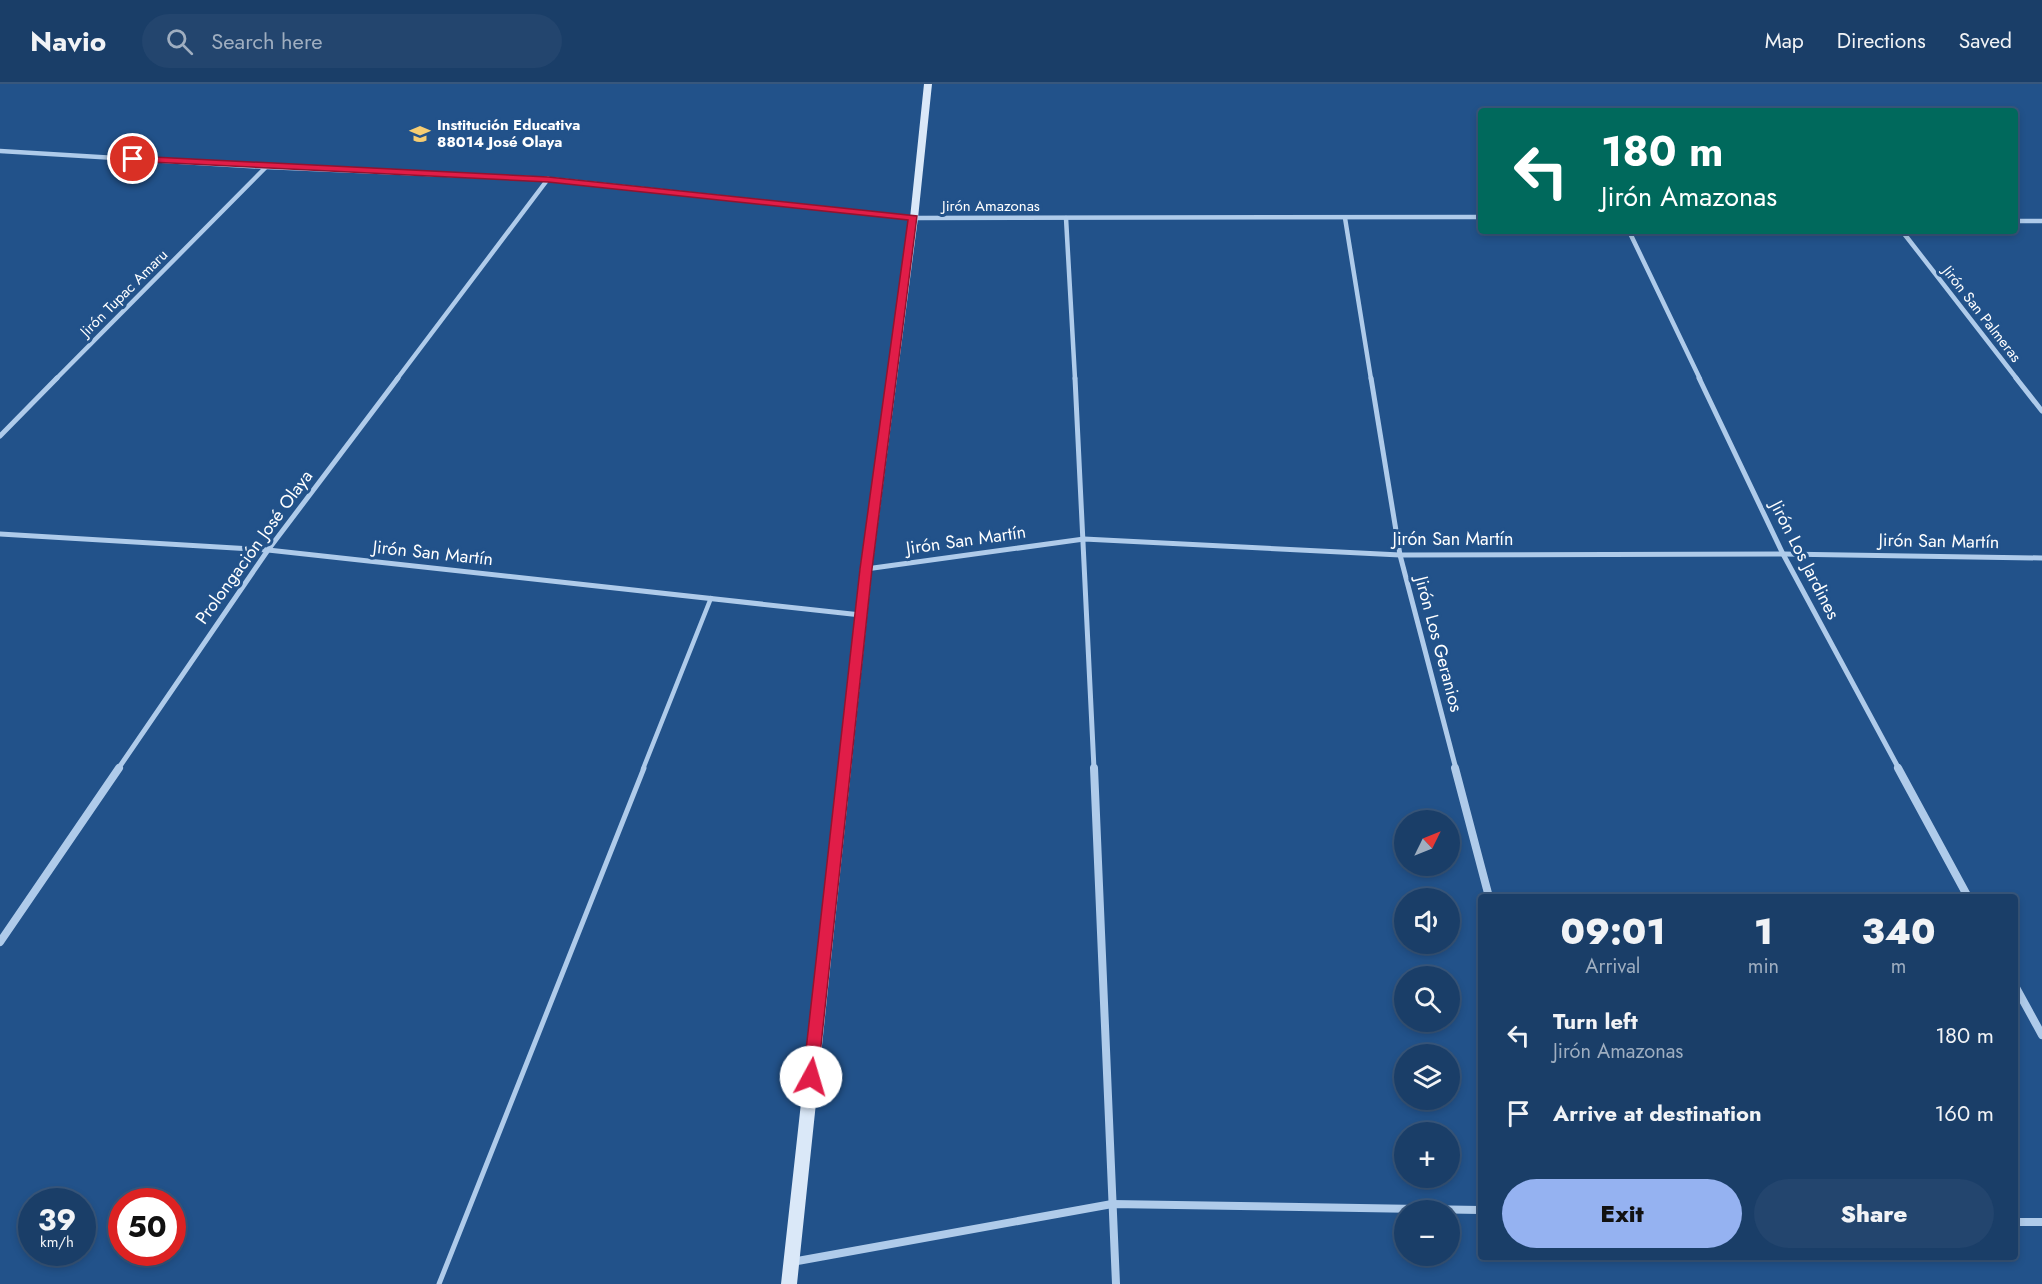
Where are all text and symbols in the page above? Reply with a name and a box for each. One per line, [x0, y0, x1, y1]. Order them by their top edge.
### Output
search box [142, 14, 562, 68]
text: Navio [30, 21, 106, 62]
icon: search [163, 25, 196, 58]
text: Search here [211, 25, 322, 57]
text: Map [1765, 26, 1804, 56]
text: Directions [1837, 26, 1926, 56]
text: Saved [1959, 26, 2012, 56]
place label: Institución Educativa 88014 José Olaya [437, 114, 580, 153]
text: 180 m [1601, 121, 1724, 182]
school or university icon: Institución Educativa 88014 José Olaya [408, 122, 432, 146]
icon: left [1502, 132, 1580, 210]
pin [107, 133, 158, 184]
icon: arrive [116, 142, 149, 175]
text: Jirón Amazonas [1601, 177, 1777, 216]
street label: Jirón Amazonas [940, 195, 1040, 217]
street label: Jirón Tupac Amaru [74, 244, 173, 343]
street label: Jirón San Palmeras [1936, 260, 2027, 367]
street label: Prolongación José Olaya [189, 464, 319, 630]
street label: Jirón Los Jardines [1763, 494, 1846, 624]
street label: Jirón San Martín [902, 519, 1028, 562]
street label: Jirón San Martín [1391, 526, 1513, 552]
street label: Jirón San Martín [1876, 527, 2000, 555]
street label: Jirón San Martín [370, 534, 494, 572]
street label: Jirón Los Geranios [1408, 571, 1470, 715]
north arrow [1394, 810, 1460, 876]
map controls [1394, 810, 1460, 1266]
button: sound [1394, 888, 1460, 954]
text: 09:01 [1560, 905, 1665, 957]
text: 1 [1754, 905, 1773, 957]
text: 340 [1862, 905, 1936, 957]
text: Arrival [1585, 952, 1640, 981]
text: min [1748, 952, 1779, 981]
text: m [1891, 952, 1906, 981]
button: search [1394, 966, 1460, 1032]
text: Turn left [1553, 1005, 1638, 1037]
icon: left [1502, 1019, 1535, 1052]
text: 180 m [1935, 1019, 1994, 1051]
text: Jirón Amazonas [1553, 1037, 1683, 1066]
button: layers [1394, 1044, 1460, 1110]
position arrow [779, 1045, 843, 1109]
icon: arrive [1502, 1097, 1535, 1130]
text: Arrive at destination [1553, 1097, 1762, 1129]
text: 160 m [1934, 1097, 1994, 1129]
button: + [1394, 1122, 1460, 1188]
button: Exit [1502, 1179, 1742, 1248]
button: Share [1754, 1179, 1994, 1248]
speed limit sign: 50 [108, 1188, 186, 1266]
text: 39 [38, 1198, 76, 1241]
button: − [1394, 1200, 1460, 1266]
text: km/h [40, 1231, 74, 1253]

